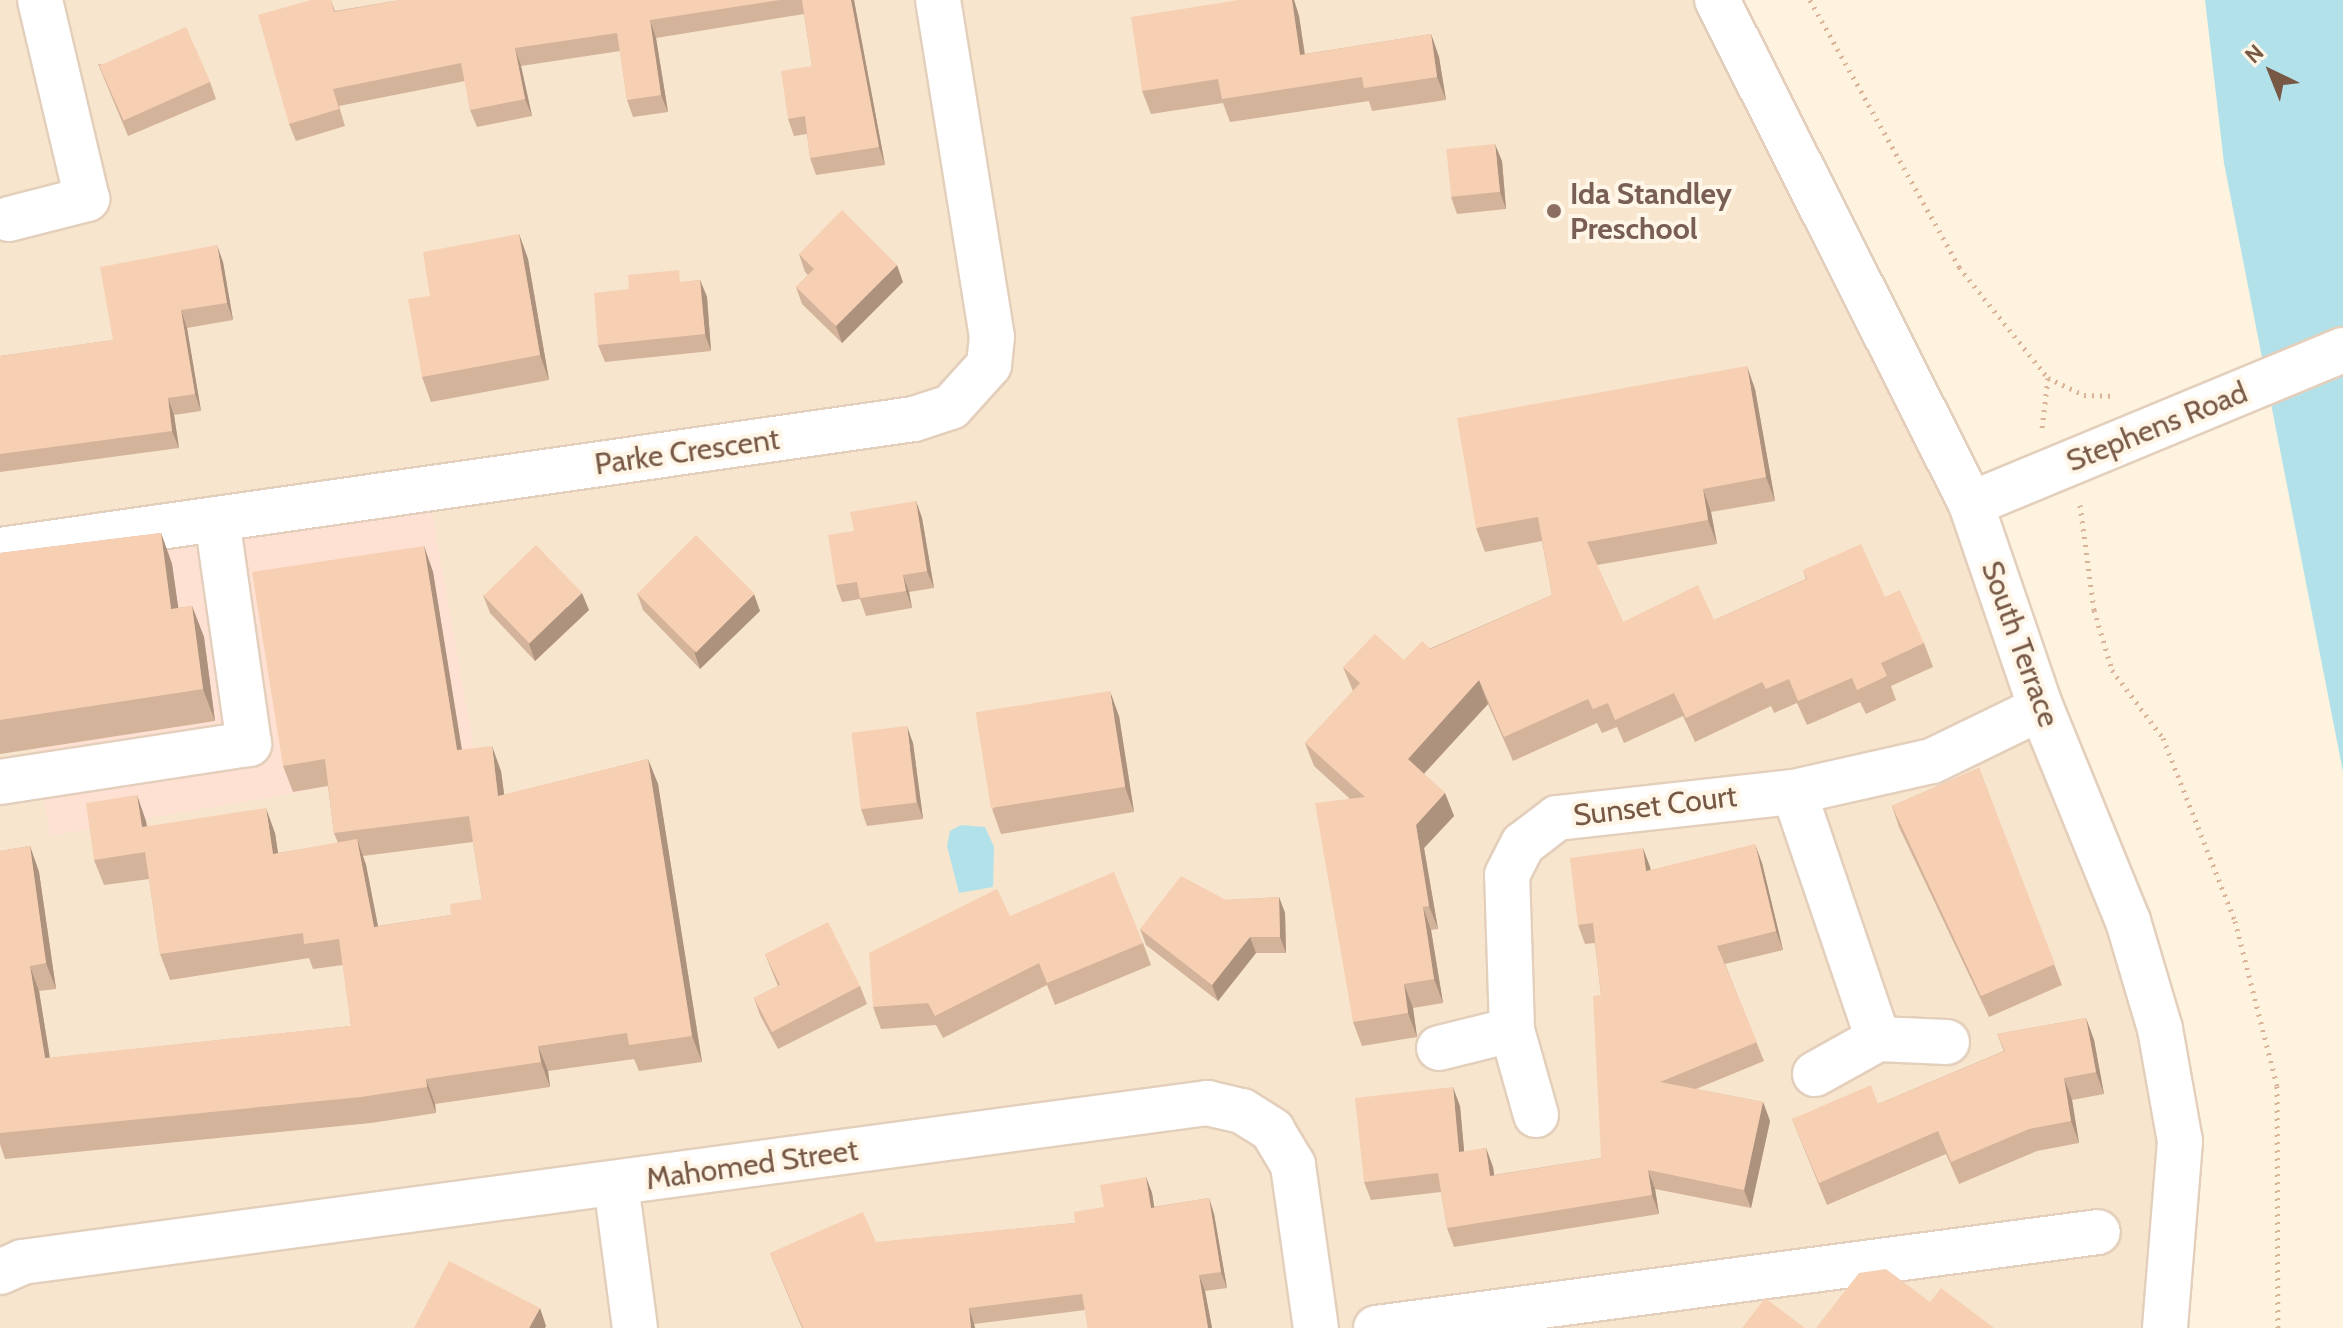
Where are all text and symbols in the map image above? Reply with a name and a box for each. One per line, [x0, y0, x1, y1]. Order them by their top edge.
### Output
north arrow [2231, 32, 2311, 112]
text: N [2239, 39, 2269, 69]
place label: Ida Standley Preschool [1570, 176, 1732, 246]
marker: Ida Standley Preschool [1545, 202, 1563, 220]
street label: Stephens Road [2061, 374, 2253, 480]
street label: Parke Crescent [592, 421, 782, 483]
street label: South Terrace [1973, 556, 2067, 732]
street label: Sunset Court [1571, 778, 1739, 834]
street label: Mahomed Street [644, 1132, 860, 1198]

